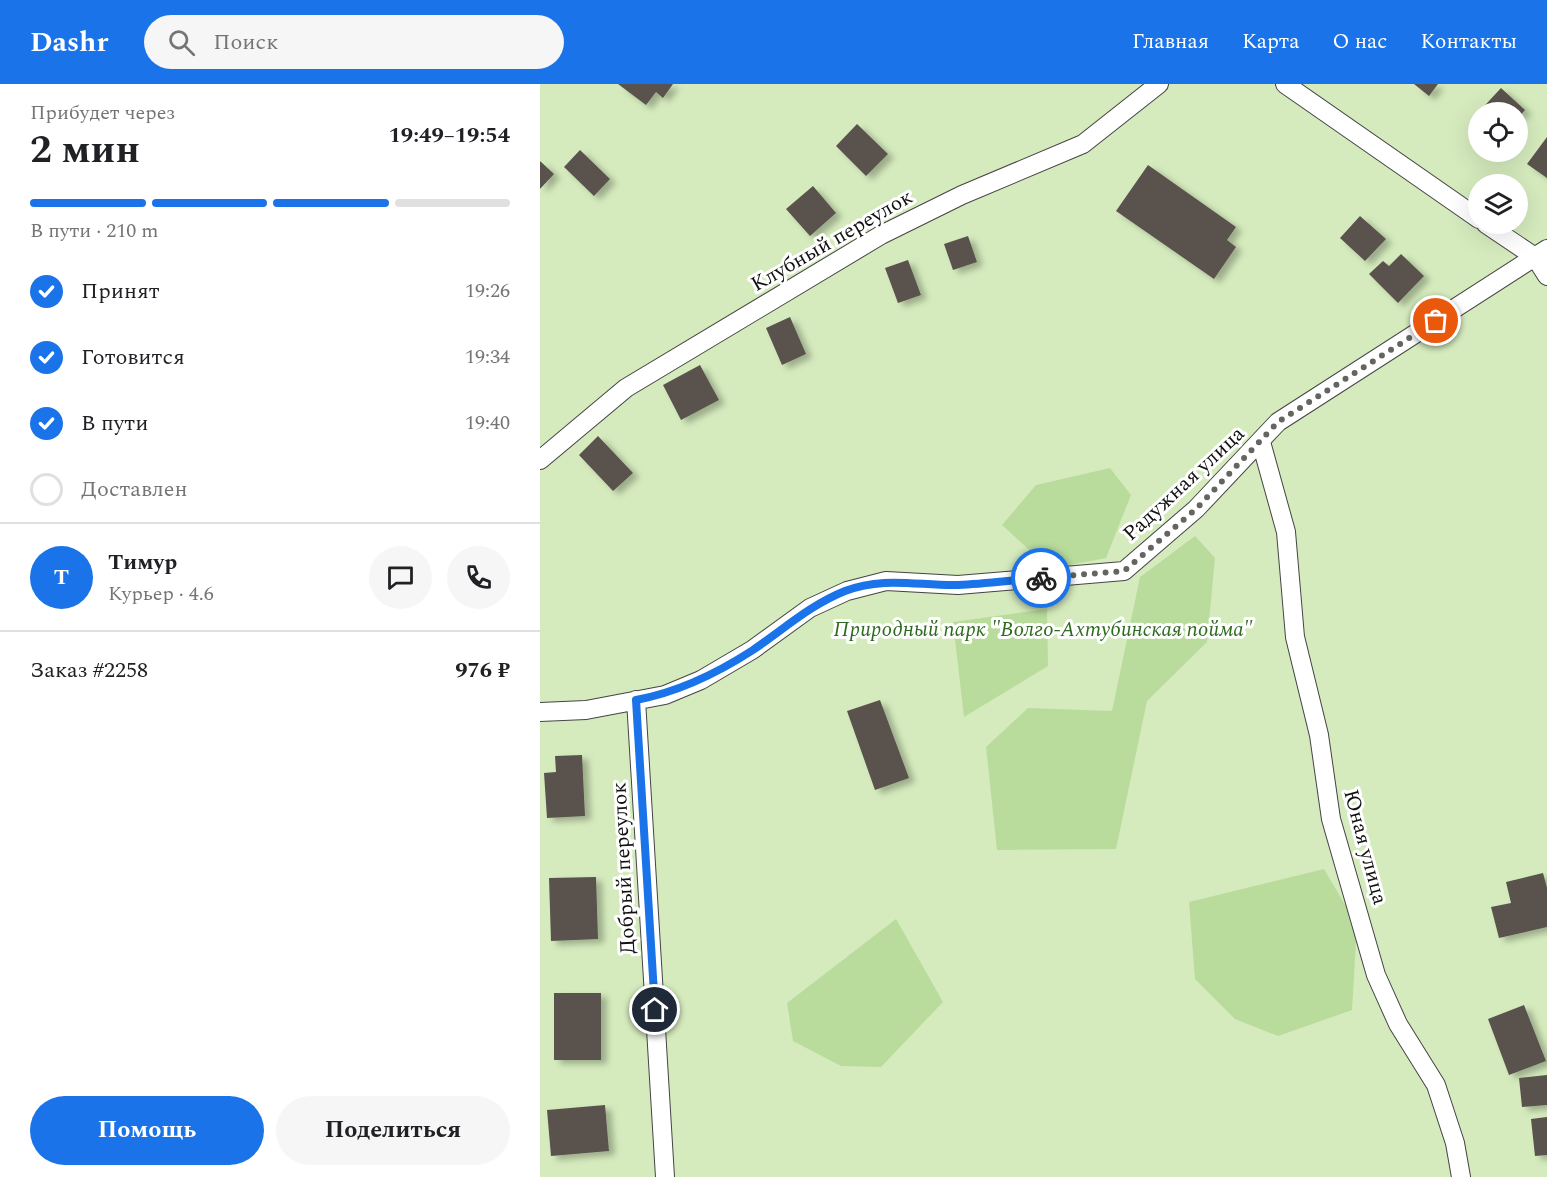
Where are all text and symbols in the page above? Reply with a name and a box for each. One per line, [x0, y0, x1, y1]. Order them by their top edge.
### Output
search box [144, 15, 564, 69]
text: Dashr [30, 21, 108, 64]
icon: search [165, 26, 198, 59]
text: Поиск [213, 26, 278, 59]
text: Главная [1132, 26, 1209, 58]
text: Карта [1242, 26, 1299, 58]
text: О нас [1332, 26, 1387, 58]
text: Контакты [1420, 26, 1517, 58]
text: Прибудет через [30, 98, 175, 128]
map controls [1468, 102, 1528, 234]
button: locate [1468, 102, 1528, 162]
text: 19:49–19:54 [388, 119, 510, 152]
text: 2 мин [30, 121, 140, 180]
button: layers [1468, 174, 1528, 234]
street label: Клубный переулок [745, 181, 919, 301]
text: В пути · 210 m [30, 216, 158, 246]
icon: check [30, 275, 63, 308]
text: Принят [81, 275, 160, 308]
text: 19:26 [465, 276, 510, 306]
pin [1410, 295, 1461, 346]
icon: bag [1419, 304, 1452, 337]
icon: check [30, 341, 63, 374]
text: Готовится [81, 341, 185, 374]
text: 19:34 [465, 342, 510, 372]
icon: check [30, 407, 63, 440]
text: В пути [81, 407, 148, 440]
text: 19:40 [465, 408, 510, 438]
street label: Радужная улица [1116, 418, 1253, 549]
text: Доставлен [81, 473, 188, 506]
text: Тимур [108, 546, 177, 579]
button: chat [369, 546, 432, 609]
button: phone [447, 546, 510, 609]
courier [1011, 548, 1071, 608]
text: Т [54, 561, 69, 594]
icon: bike [1025, 562, 1058, 595]
text: Курьер · 4.6 [108, 579, 214, 609]
park label: Природный парк "Волго-Ахтубинская пойма" [834, 614, 1253, 646]
text: Заказ #2258 [30, 654, 148, 687]
text: 976 ₽ [455, 654, 510, 687]
street label: Добрый переулок [604, 781, 644, 955]
street label: Юная улица [1334, 786, 1396, 909]
pin [629, 984, 680, 1035]
icon: home [638, 993, 671, 1026]
button: Помощь [30, 1096, 264, 1165]
button: Поделиться [276, 1096, 510, 1165]

